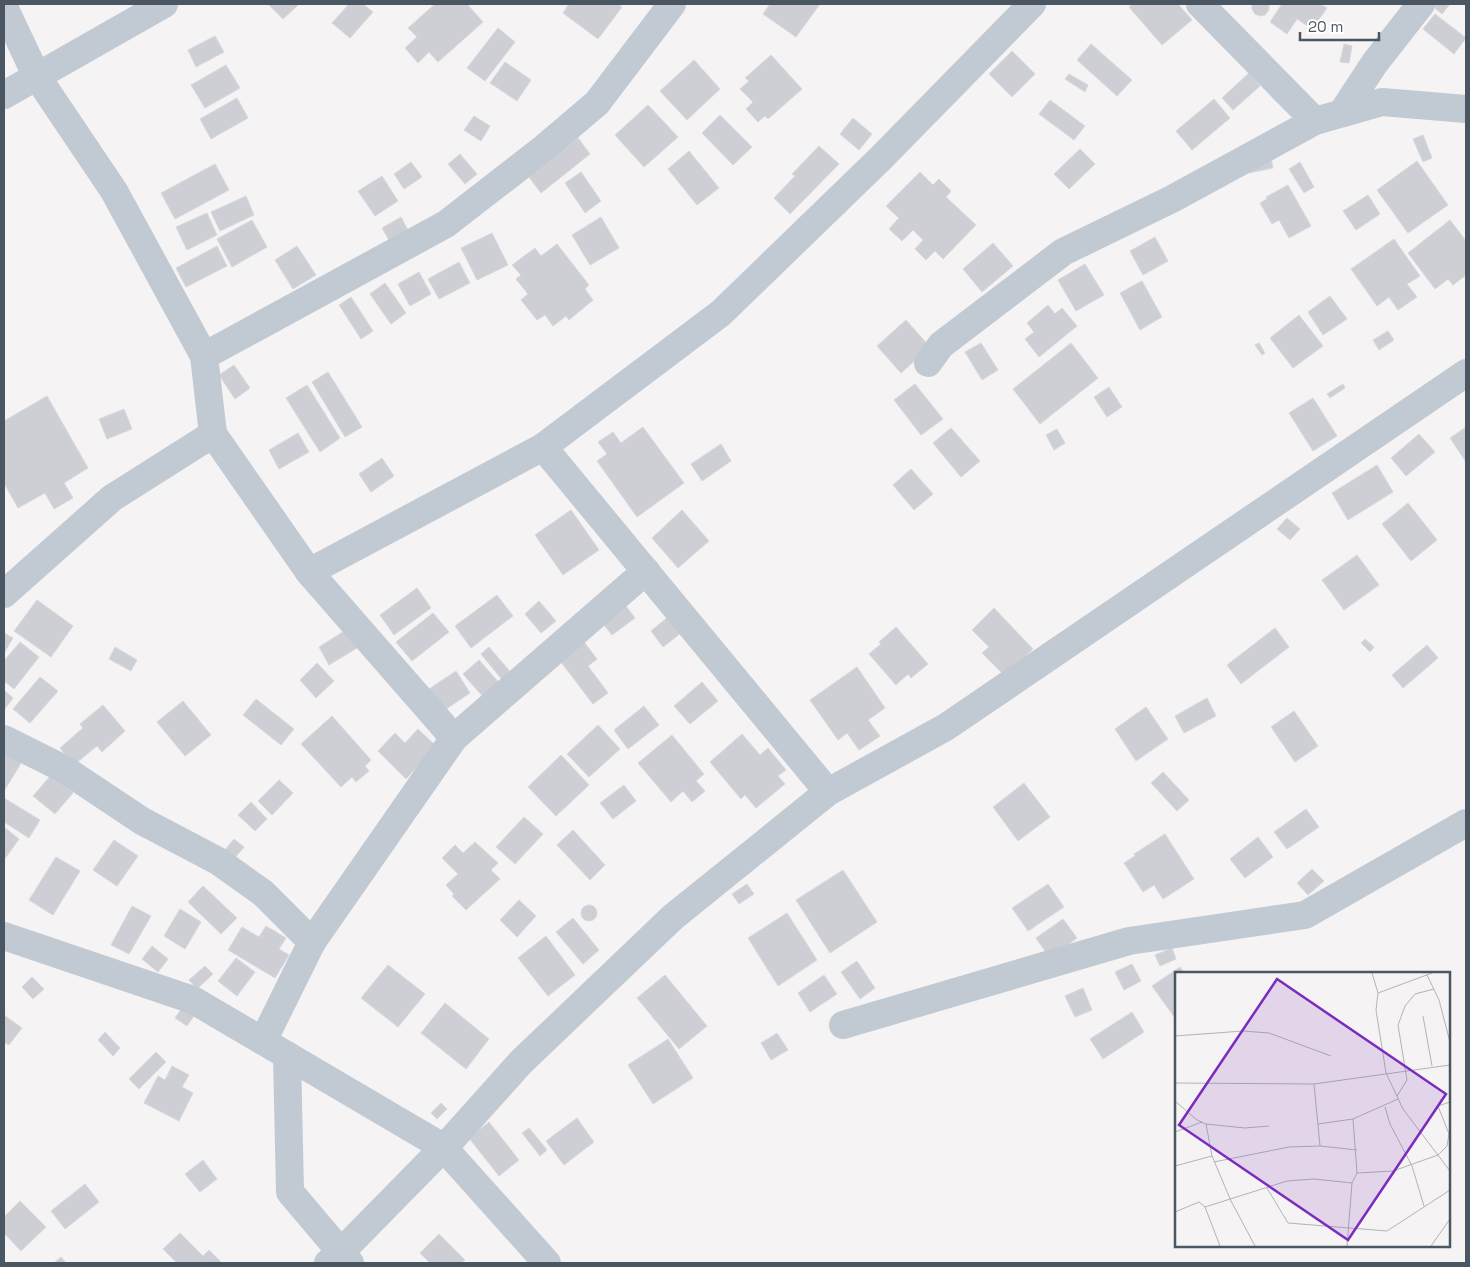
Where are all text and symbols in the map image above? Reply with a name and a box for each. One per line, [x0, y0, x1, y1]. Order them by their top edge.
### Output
scale bar [1300, 10, 1379, 42]
text: 20 m [1308, 17, 1343, 36]
inset map [1175, 972, 1450, 1247]

